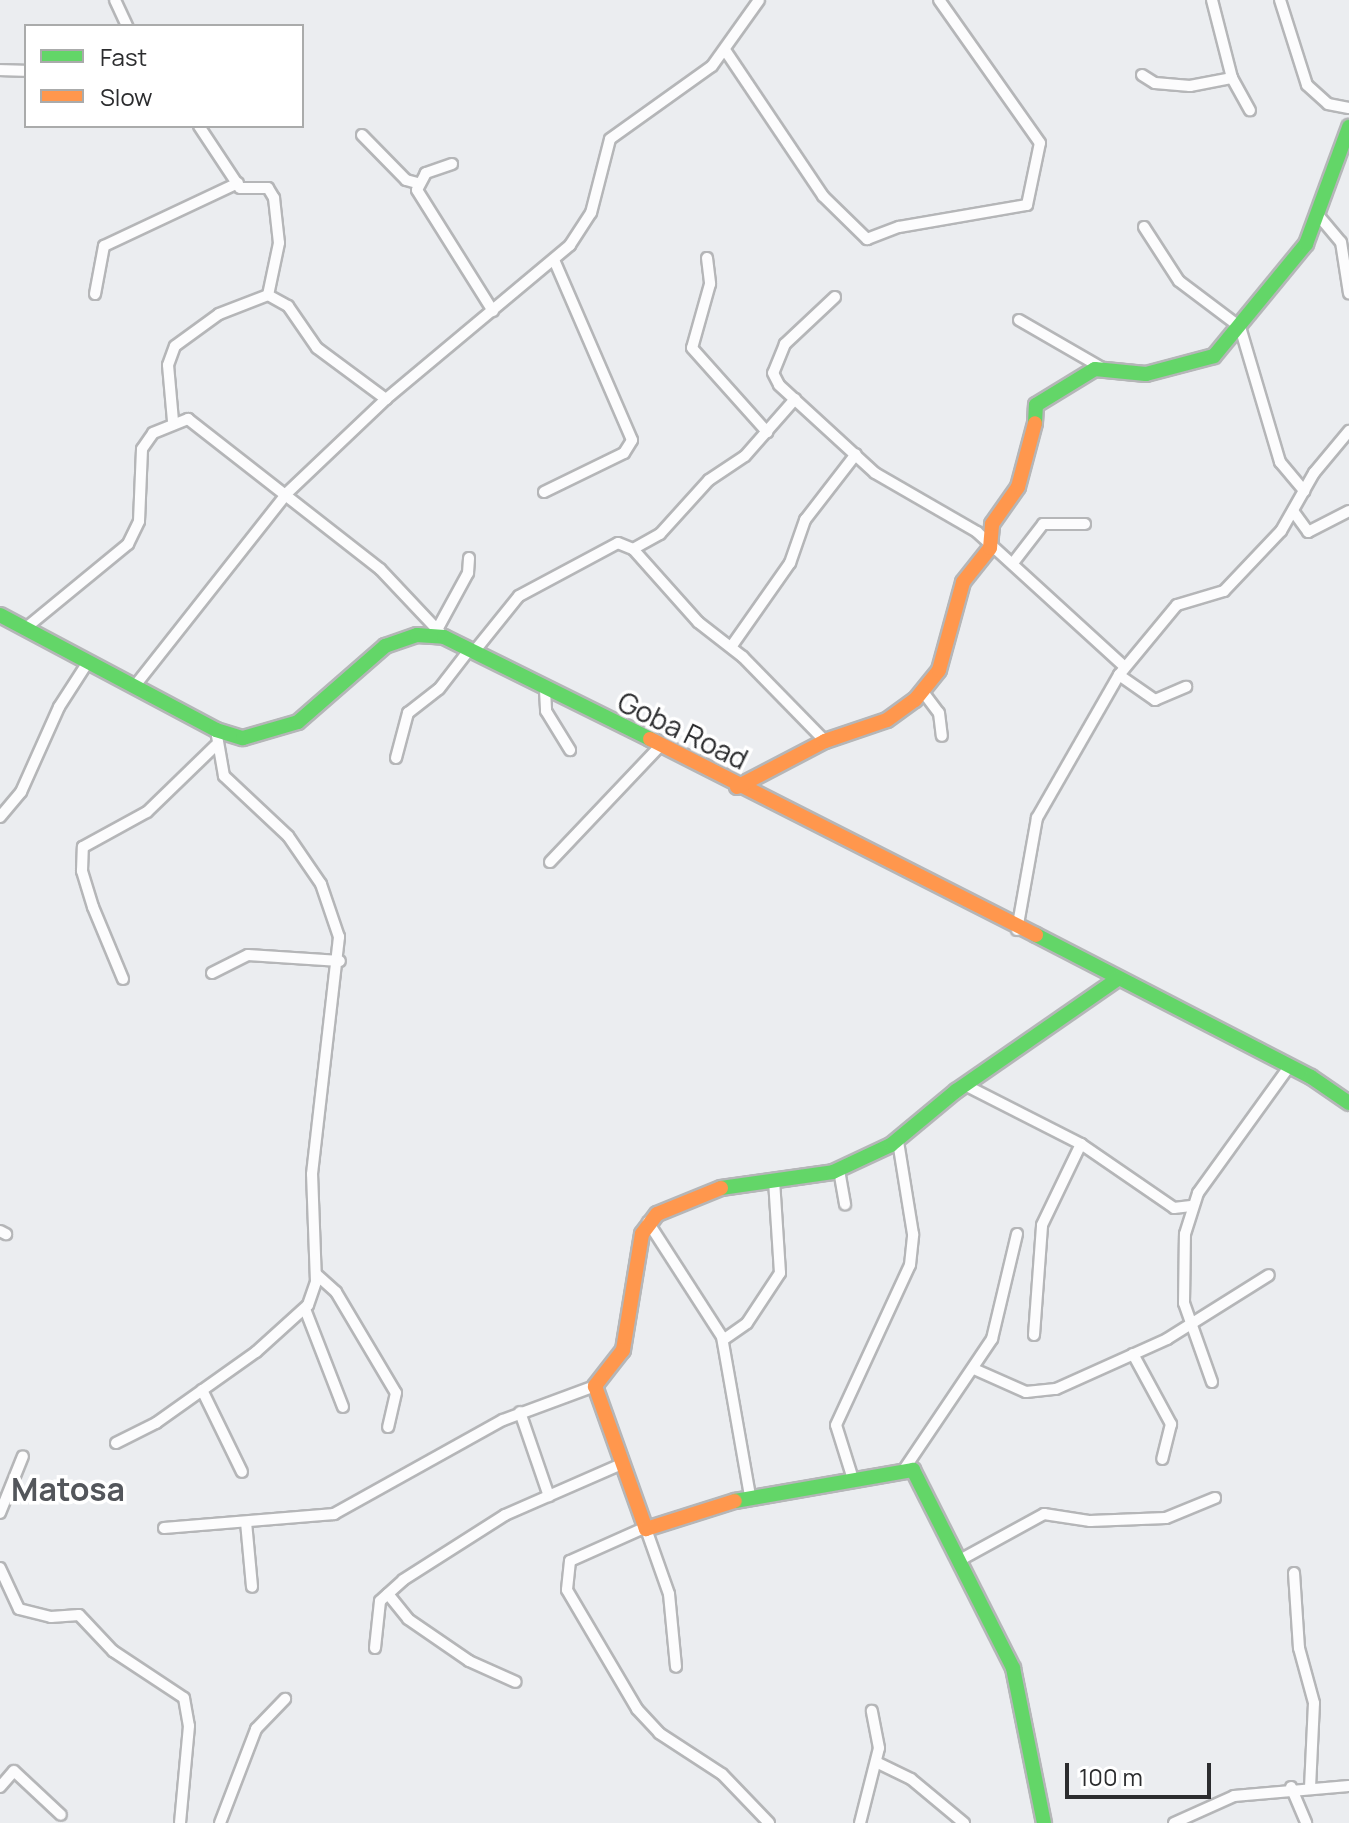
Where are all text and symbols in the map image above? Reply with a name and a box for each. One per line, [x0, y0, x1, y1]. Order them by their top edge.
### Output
legend [24, 24, 304, 128]
text: Fast [100, 40, 147, 73]
text: Slow [100, 80, 153, 113]
street label: Goba Road [613, 684, 753, 776]
district label: Matosa [11, 1470, 125, 1508]
scale bar [1069, 1747, 1215, 1797]
text: 100 m [1079, 1760, 1143, 1793]

